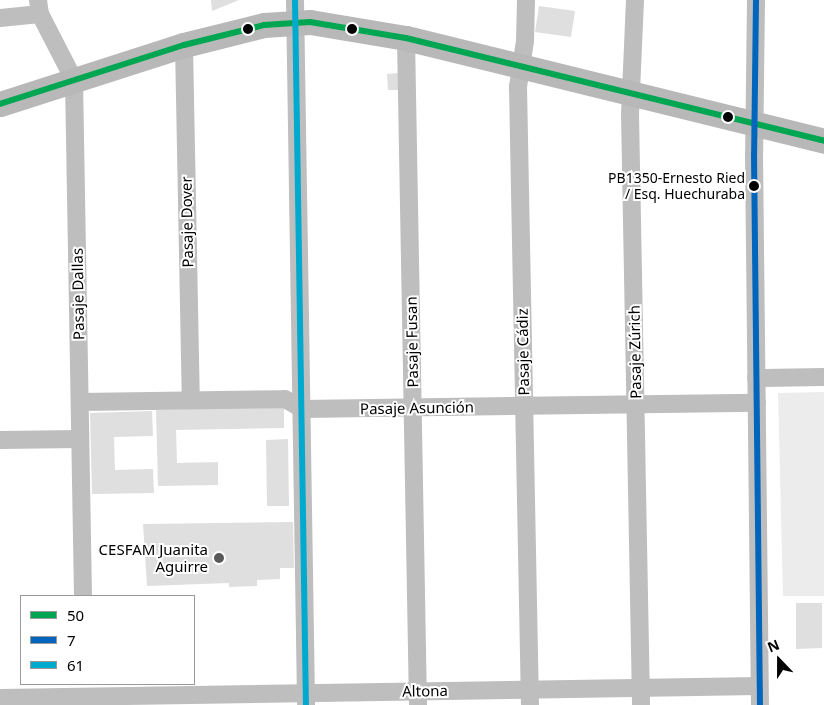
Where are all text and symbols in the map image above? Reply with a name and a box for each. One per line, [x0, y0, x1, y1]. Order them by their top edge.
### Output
unlabelled marker [243, 24, 253, 34]
unlabelled marker [347, 24, 357, 34]
unlabelled marker [723, 112, 733, 122]
place label: PB1350-Ernesto Ried / Esq. Huechuraba [608, 170, 745, 202]
street label: Pasaje Dover [177, 176, 197, 268]
marker: PB1350-Ernesto Ried / Esq. Huechuraba [749, 181, 759, 191]
street label: Pasaje Dallas [68, 248, 88, 340]
street label: Pasaje Fusan [402, 296, 422, 388]
street label: Pasaje Zúrich [625, 305, 645, 399]
street label: Pasaje Cádiz [513, 308, 533, 396]
street label: Pasaje Asunción [360, 398, 474, 418]
place label: CESFAM Juanita Aguirre [99, 540, 208, 575]
marker: CESFAM Juanita Aguirre [212, 551, 226, 565]
legend [20, 595, 195, 685]
text: 50 [67, 605, 84, 625]
text: 7 [67, 630, 76, 650]
north arrow [754, 635, 804, 685]
text: N [764, 635, 782, 657]
text: 61 [67, 655, 84, 675]
street label: Altona [402, 682, 448, 700]

